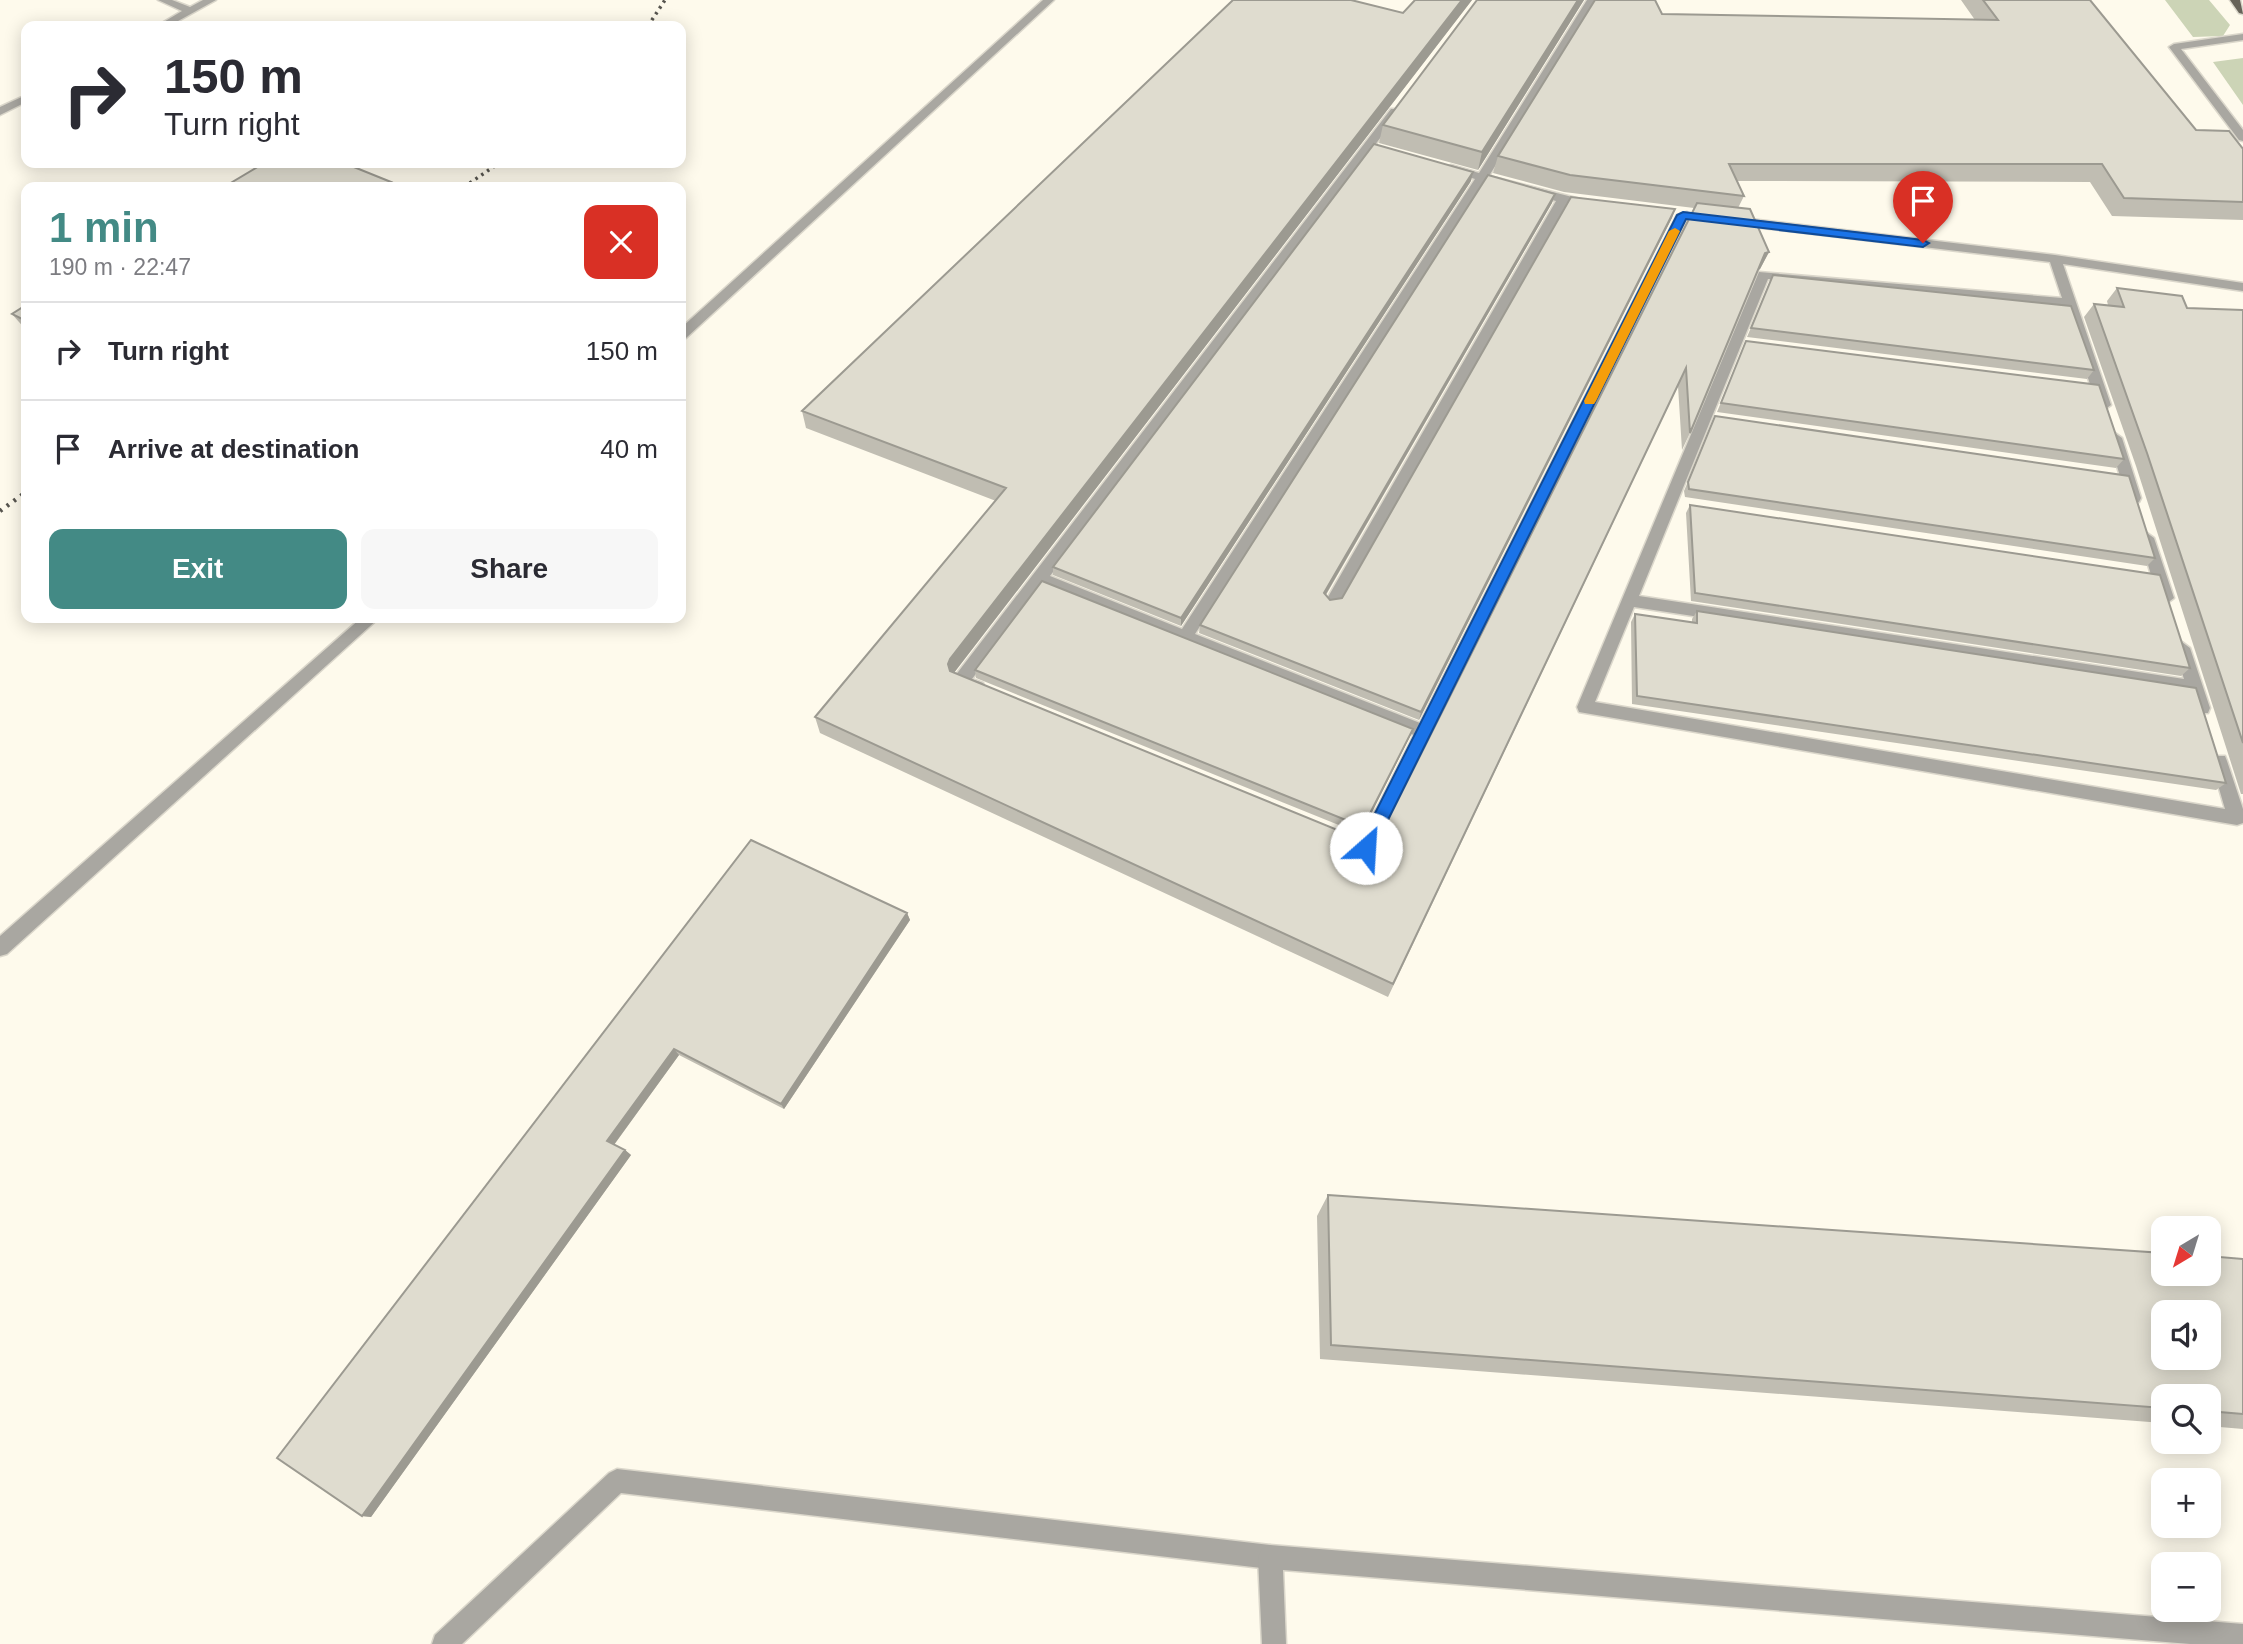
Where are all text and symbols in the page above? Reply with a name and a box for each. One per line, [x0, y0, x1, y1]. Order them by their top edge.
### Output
icon: right [49, 49, 140, 140]
text: 150 m [164, 49, 303, 103]
text: Turn right [164, 106, 300, 142]
pin [1893, 171, 1953, 243]
icon: arrive [1904, 182, 1942, 220]
text: 1 min [49, 204, 159, 251]
button: close [584, 205, 658, 279]
text: 190 m · 22:47 [49, 254, 191, 280]
icon: right [49, 332, 87, 370]
text: Turn right [108, 336, 229, 366]
text: 150 m [586, 336, 658, 366]
icon: arrive [49, 430, 87, 468]
text: Arrive at destination [108, 434, 359, 464]
text: 40 m [600, 434, 658, 464]
button: Exit [49, 529, 347, 609]
button: Share [361, 529, 658, 609]
position arrow [1329, 811, 1403, 885]
north arrow [2151, 1216, 2221, 1286]
map controls [2151, 1216, 2221, 1622]
button: sound [2151, 1300, 2221, 1370]
button: search [2151, 1384, 2221, 1454]
button: + [2151, 1468, 2221, 1538]
button: − [2151, 1552, 2221, 1622]

